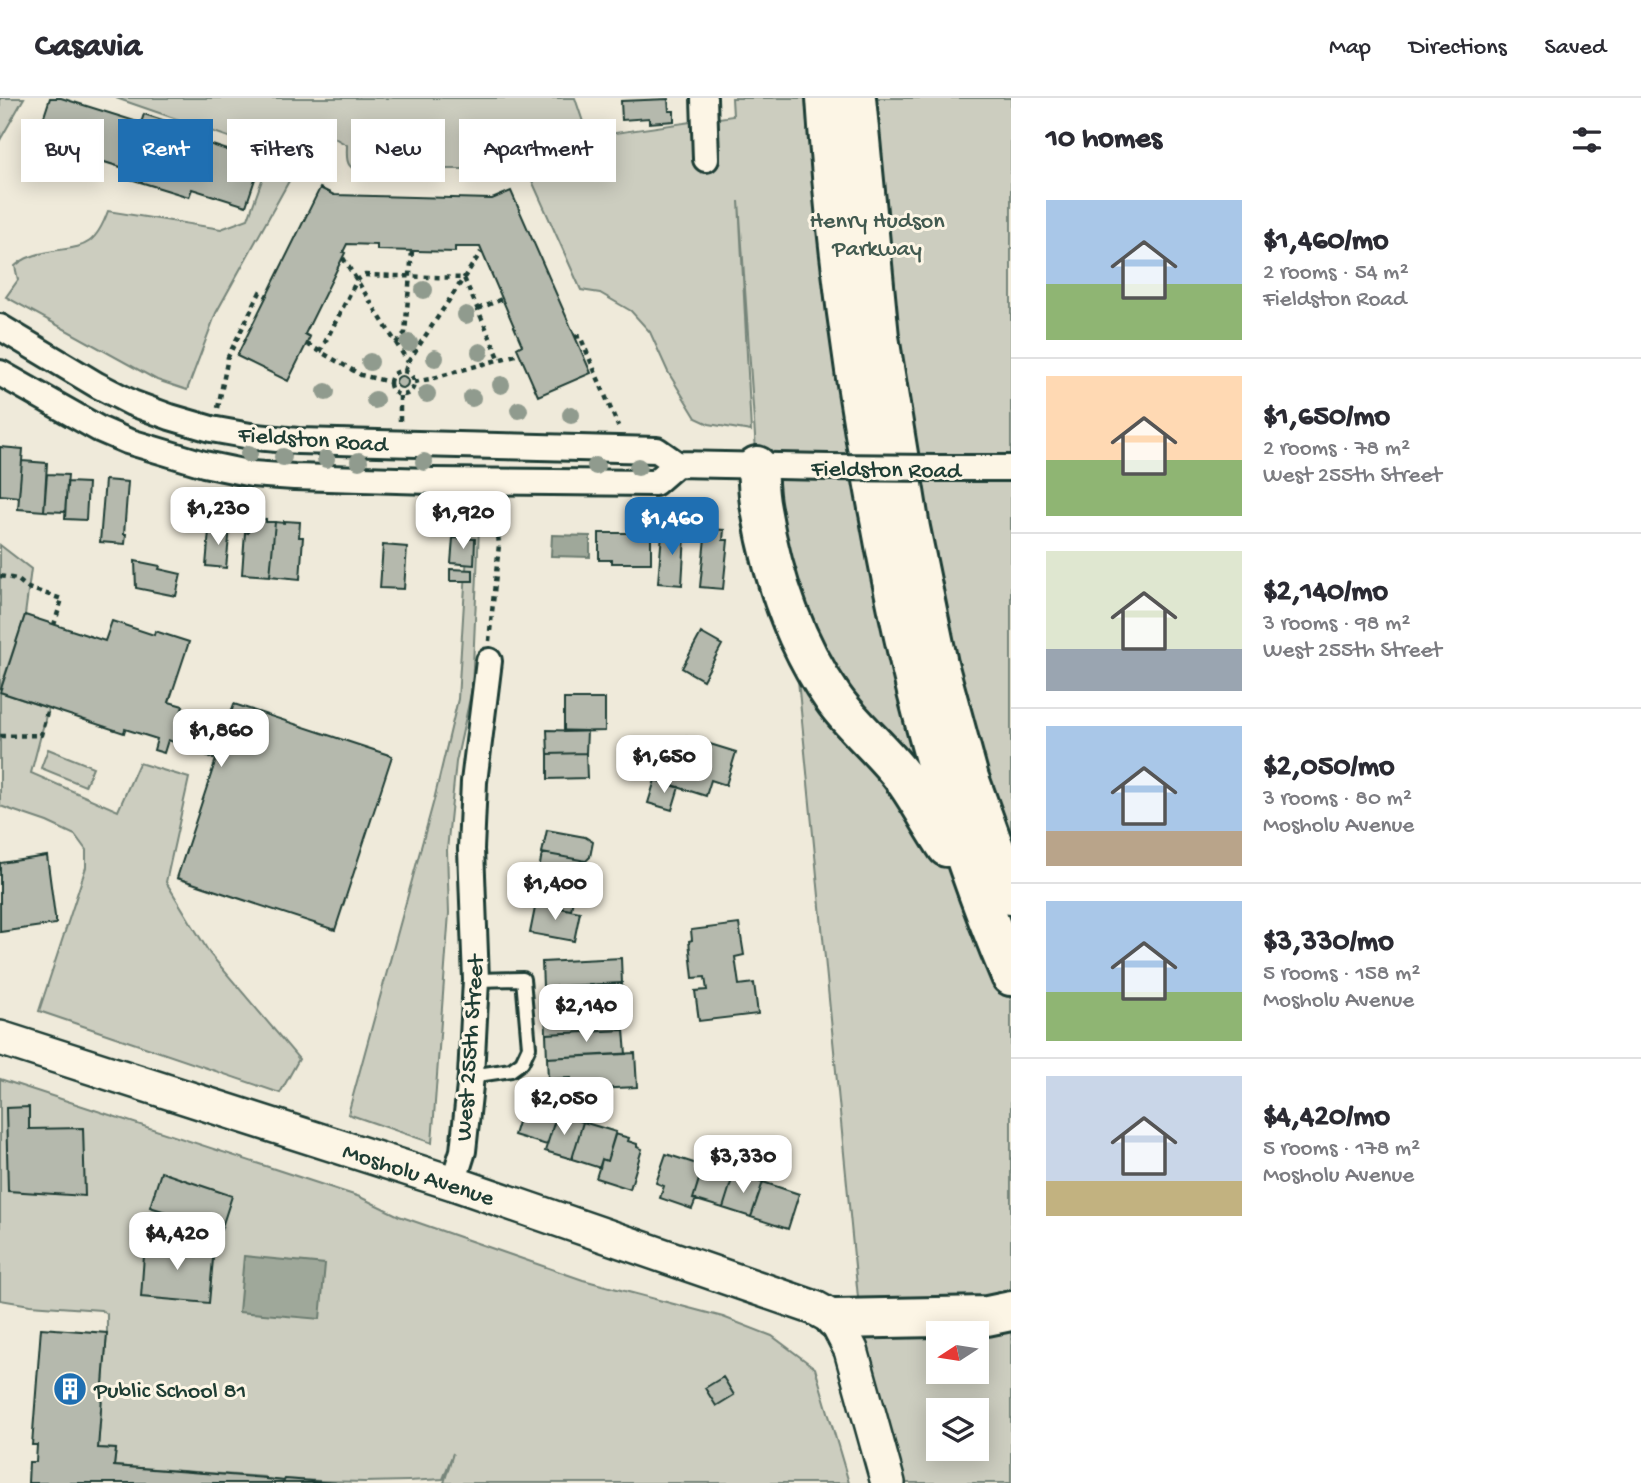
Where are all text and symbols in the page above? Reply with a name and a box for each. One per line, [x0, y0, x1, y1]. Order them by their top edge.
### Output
text: Casavia [35, 29, 142, 67]
text: Map [1329, 34, 1371, 63]
text: Directions [1409, 34, 1507, 63]
text: Saved [1545, 34, 1606, 63]
chip: Buy [21, 119, 104, 182]
chip: Rent [118, 119, 213, 182]
chip: Filters [227, 119, 337, 182]
chip: New [351, 119, 445, 182]
chip: Apartment [459, 119, 616, 182]
icon: filters [1568, 121, 1606, 159]
text: 10 homes [1046, 123, 1162, 158]
park label: Henry Hudson Parkway [809, 208, 945, 265]
text: $1,460/mo [1263, 225, 1389, 260]
icon: home [1102, 228, 1186, 312]
text: 2 rooms · 54 m² [1263, 260, 1409, 287]
text: Fieldston Road [1263, 287, 1407, 314]
text: $1,650/mo [1263, 401, 1390, 436]
icon: home [1102, 404, 1186, 488]
street label: Fieldston Road [236, 422, 390, 461]
text: 2 rooms · 78 m² [1263, 436, 1410, 463]
street label: Fieldston Road [810, 456, 963, 487]
text: West 255th Street [1263, 463, 1442, 490]
pin: $1,230 [161, 488, 275, 547]
pin: $1,920 [406, 491, 520, 551]
text: $1,230 [186, 496, 250, 523]
pin: $1,460 [615, 498, 729, 557]
text: $1,920 [432, 500, 494, 527]
text: $1,460 [641, 506, 703, 533]
text: $2,140/mo [1263, 576, 1388, 611]
icon: home [1102, 579, 1186, 663]
text: 3 rooms · 98 m² [1263, 611, 1410, 638]
text: West 255th Street [1263, 638, 1442, 665]
pin: $1,860 [164, 710, 278, 769]
text: $1,860 [189, 718, 253, 745]
pin: $1,650 [607, 736, 721, 795]
text: $1,650 [632, 744, 696, 771]
text: $2,050/mo [1263, 751, 1395, 786]
icon: home [1102, 754, 1186, 838]
text: 3 rooms · 80 m² [1263, 786, 1412, 813]
text: Mosholu Avenue [1263, 813, 1414, 840]
pin: $1,400 [498, 862, 612, 922]
text: $1,400 [523, 871, 587, 898]
text: $3,330/mo [1263, 926, 1394, 961]
icon: home [1102, 929, 1186, 1013]
street label: West 255th Street [451, 952, 493, 1142]
text: 5 rooms · 158 m² [1263, 961, 1420, 988]
pin: $2,140 [529, 984, 643, 1044]
text: Mosholu Avenue [1263, 988, 1414, 1015]
text: $2,140 [555, 993, 617, 1020]
pin: $2,050 [507, 1077, 621, 1137]
text: $2,050 [530, 1086, 598, 1113]
text: $4,420/mo [1263, 1101, 1390, 1136]
icon: home [1102, 1104, 1186, 1188]
pin: $3,330 [686, 1136, 800, 1195]
text: 5 rooms · 178 m² [1263, 1136, 1420, 1163]
street label: Mosholu Avenue [338, 1138, 498, 1215]
text: $3,330 [710, 1144, 776, 1171]
text: Mosholu Avenue [1263, 1163, 1414, 1190]
pin: $4,420 [120, 1212, 234, 1272]
text: $4,420 [145, 1221, 209, 1248]
north arrow [926, 1321, 989, 1384]
map controls [926, 1321, 989, 1461]
building icon: Public School 81 [51, 1370, 89, 1408]
place label: Public School 81 [93, 1378, 246, 1407]
button: layers [926, 1398, 989, 1461]

